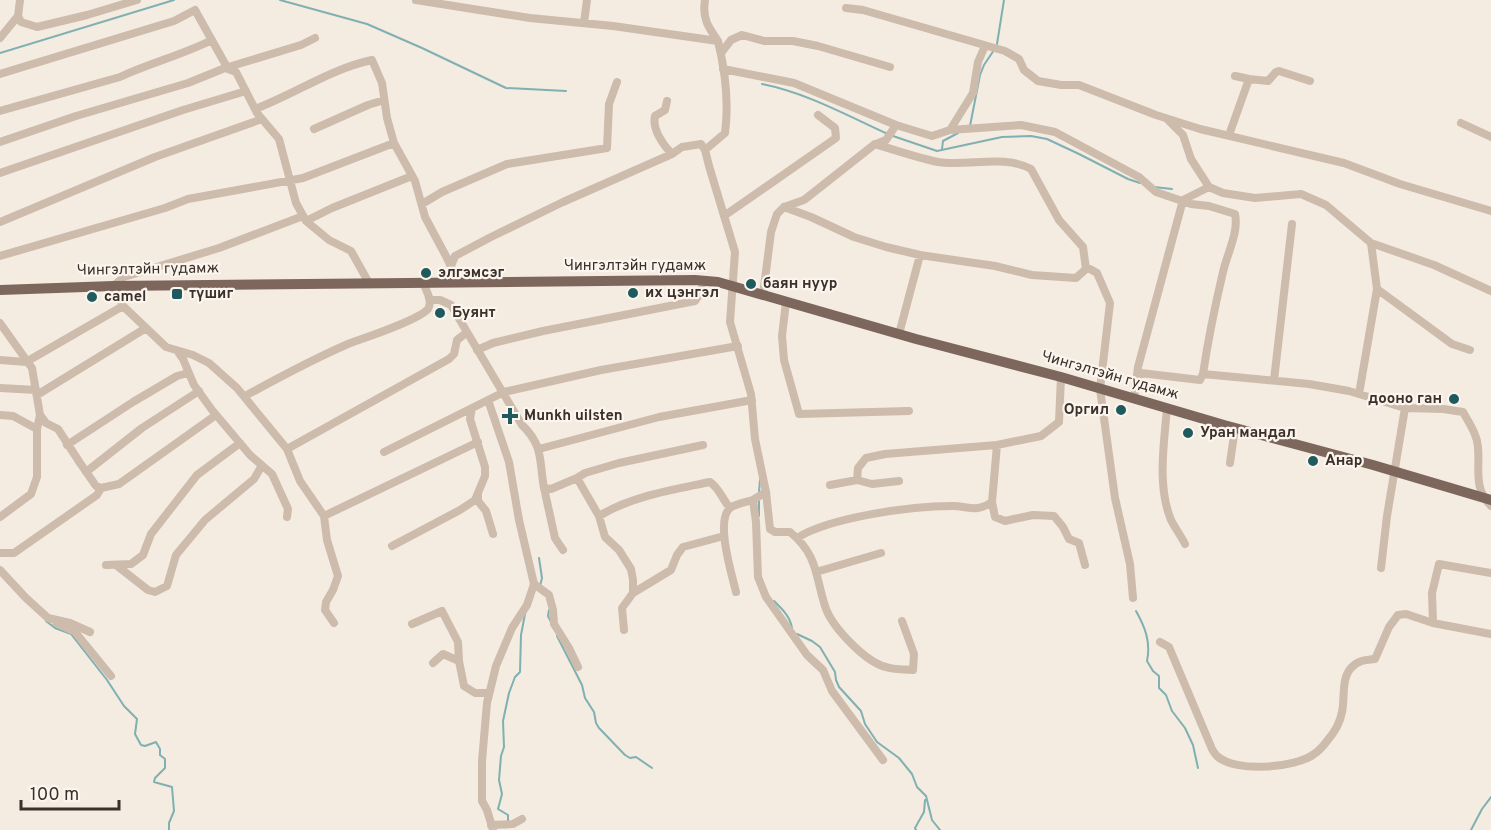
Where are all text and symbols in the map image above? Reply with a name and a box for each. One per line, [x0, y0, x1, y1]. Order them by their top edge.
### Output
street label: Чингэлтэйн гудамж [564, 257, 707, 276]
street label: Чингэлтэйн гудамж [77, 259, 220, 281]
place label: элгэмсэг [438, 264, 505, 283]
marker: элгэмсэг [419, 266, 433, 280]
place label: баян нуур [763, 275, 838, 294]
marker: баян нуур [744, 277, 758, 291]
place label: их цэнгэл [645, 284, 719, 303]
place label: түшиг [189, 285, 233, 304]
marker: их цэнгэл [626, 286, 640, 300]
marker: түшиг [170, 287, 184, 301]
place label: camel [104, 288, 146, 307]
marker: camel [85, 290, 99, 304]
place label: Буянт [452, 304, 496, 323]
marker: Буянт [433, 306, 447, 320]
street label: Чингэлтэйн гудамж [1039, 347, 1181, 405]
place label: дооно ган [1368, 390, 1442, 409]
marker: дооно ган [1447, 392, 1461, 406]
place label: Оргил [1064, 401, 1109, 420]
marker: Оргил [1114, 403, 1128, 417]
marker: Munkh uilsten [501, 407, 519, 425]
place label: Munkh uilsten [524, 407, 623, 426]
place label: Уран мандал [1200, 424, 1296, 443]
marker: Уран мандал [1181, 426, 1195, 440]
place label: Анар [1325, 452, 1362, 471]
marker: Анар [1306, 454, 1320, 468]
scale bar [21, 773, 118, 811]
text: 100 m [30, 784, 79, 807]

